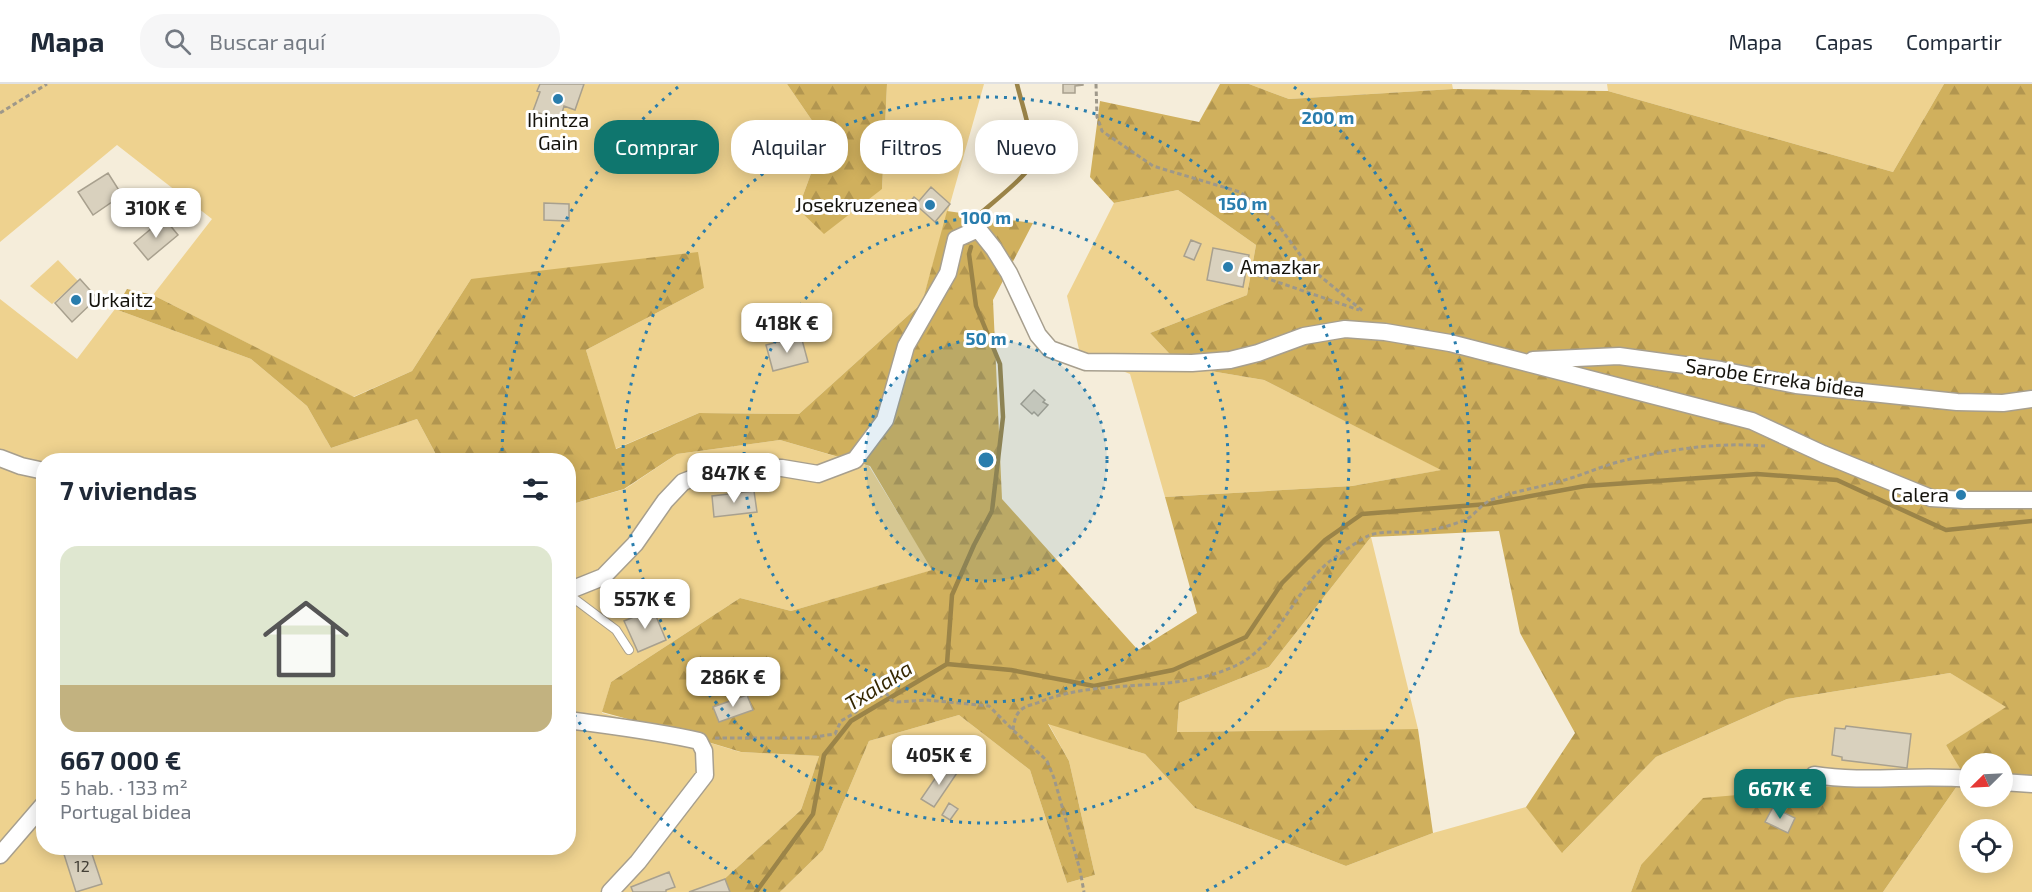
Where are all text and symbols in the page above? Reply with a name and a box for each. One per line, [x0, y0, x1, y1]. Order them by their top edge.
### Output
search box [140, 14, 560, 68]
text: Mapa [30, 24, 104, 58]
icon: search [161, 25, 194, 58]
text: Buscar aquí [209, 28, 325, 54]
text: Mapa [1728, 29, 1782, 54]
text: Capas [1815, 29, 1873, 54]
text: Compartir [1906, 29, 2002, 54]
marker: Ihintza Gain [551, 92, 565, 106]
text: 200 m [1302, 106, 1354, 128]
place label: Ihintza Gain [527, 107, 589, 154]
chip: Comprar [594, 120, 719, 174]
chip: Alquilar [731, 120, 848, 174]
chip: Filtros [860, 120, 963, 174]
chip: Nuevo [975, 120, 1078, 174]
pin: 310K € [107, 188, 205, 239]
place label: Josekruzenea [795, 192, 918, 216]
text: 150 m [1219, 192, 1267, 214]
text: 310K € [125, 195, 187, 219]
marker: Josekruzenea [923, 198, 937, 212]
text: 100 m [961, 206, 1011, 228]
place label: Amazkar [1240, 254, 1320, 278]
marker: Amazkar [1221, 260, 1235, 274]
place label: Urkaitz [88, 287, 153, 311]
marker: Urkaitz [69, 293, 83, 307]
pin: 418K € [738, 303, 836, 354]
text: 418K € [755, 310, 819, 334]
text: 50 m [965, 327, 1007, 349]
street label: Sarobe Erreka bidea [1684, 353, 1866, 401]
centre of rings [976, 450, 996, 470]
pin: 847K € [685, 453, 783, 504]
text: 847K € [701, 460, 767, 484]
icon: filters [519, 473, 552, 506]
text: 7 viviendas [60, 474, 197, 505]
place label: Calera [1891, 482, 1949, 506]
marker: Calera [1954, 488, 1968, 502]
pin: 557K € [596, 579, 694, 630]
icon: home [252, 585, 360, 693]
text: 557K € [614, 586, 676, 610]
water label: Txalaka [840, 654, 916, 715]
pin: 286K € [684, 657, 782, 708]
text: 286K € [700, 664, 766, 688]
pin: 405K € [890, 735, 988, 786]
text: 405K € [906, 742, 972, 766]
text: 667 000 € [60, 744, 182, 775]
north arrow [1959, 753, 2013, 807]
map controls [1959, 753, 2013, 873]
pin: 667K € [1731, 769, 1829, 820]
text: 5 hab. · 133 m² [60, 775, 188, 799]
text: 667K € [1748, 776, 1812, 800]
text: Portugal bidea [60, 799, 192, 823]
button: locate [1959, 819, 2013, 873]
house number: 12 [74, 856, 90, 875]

